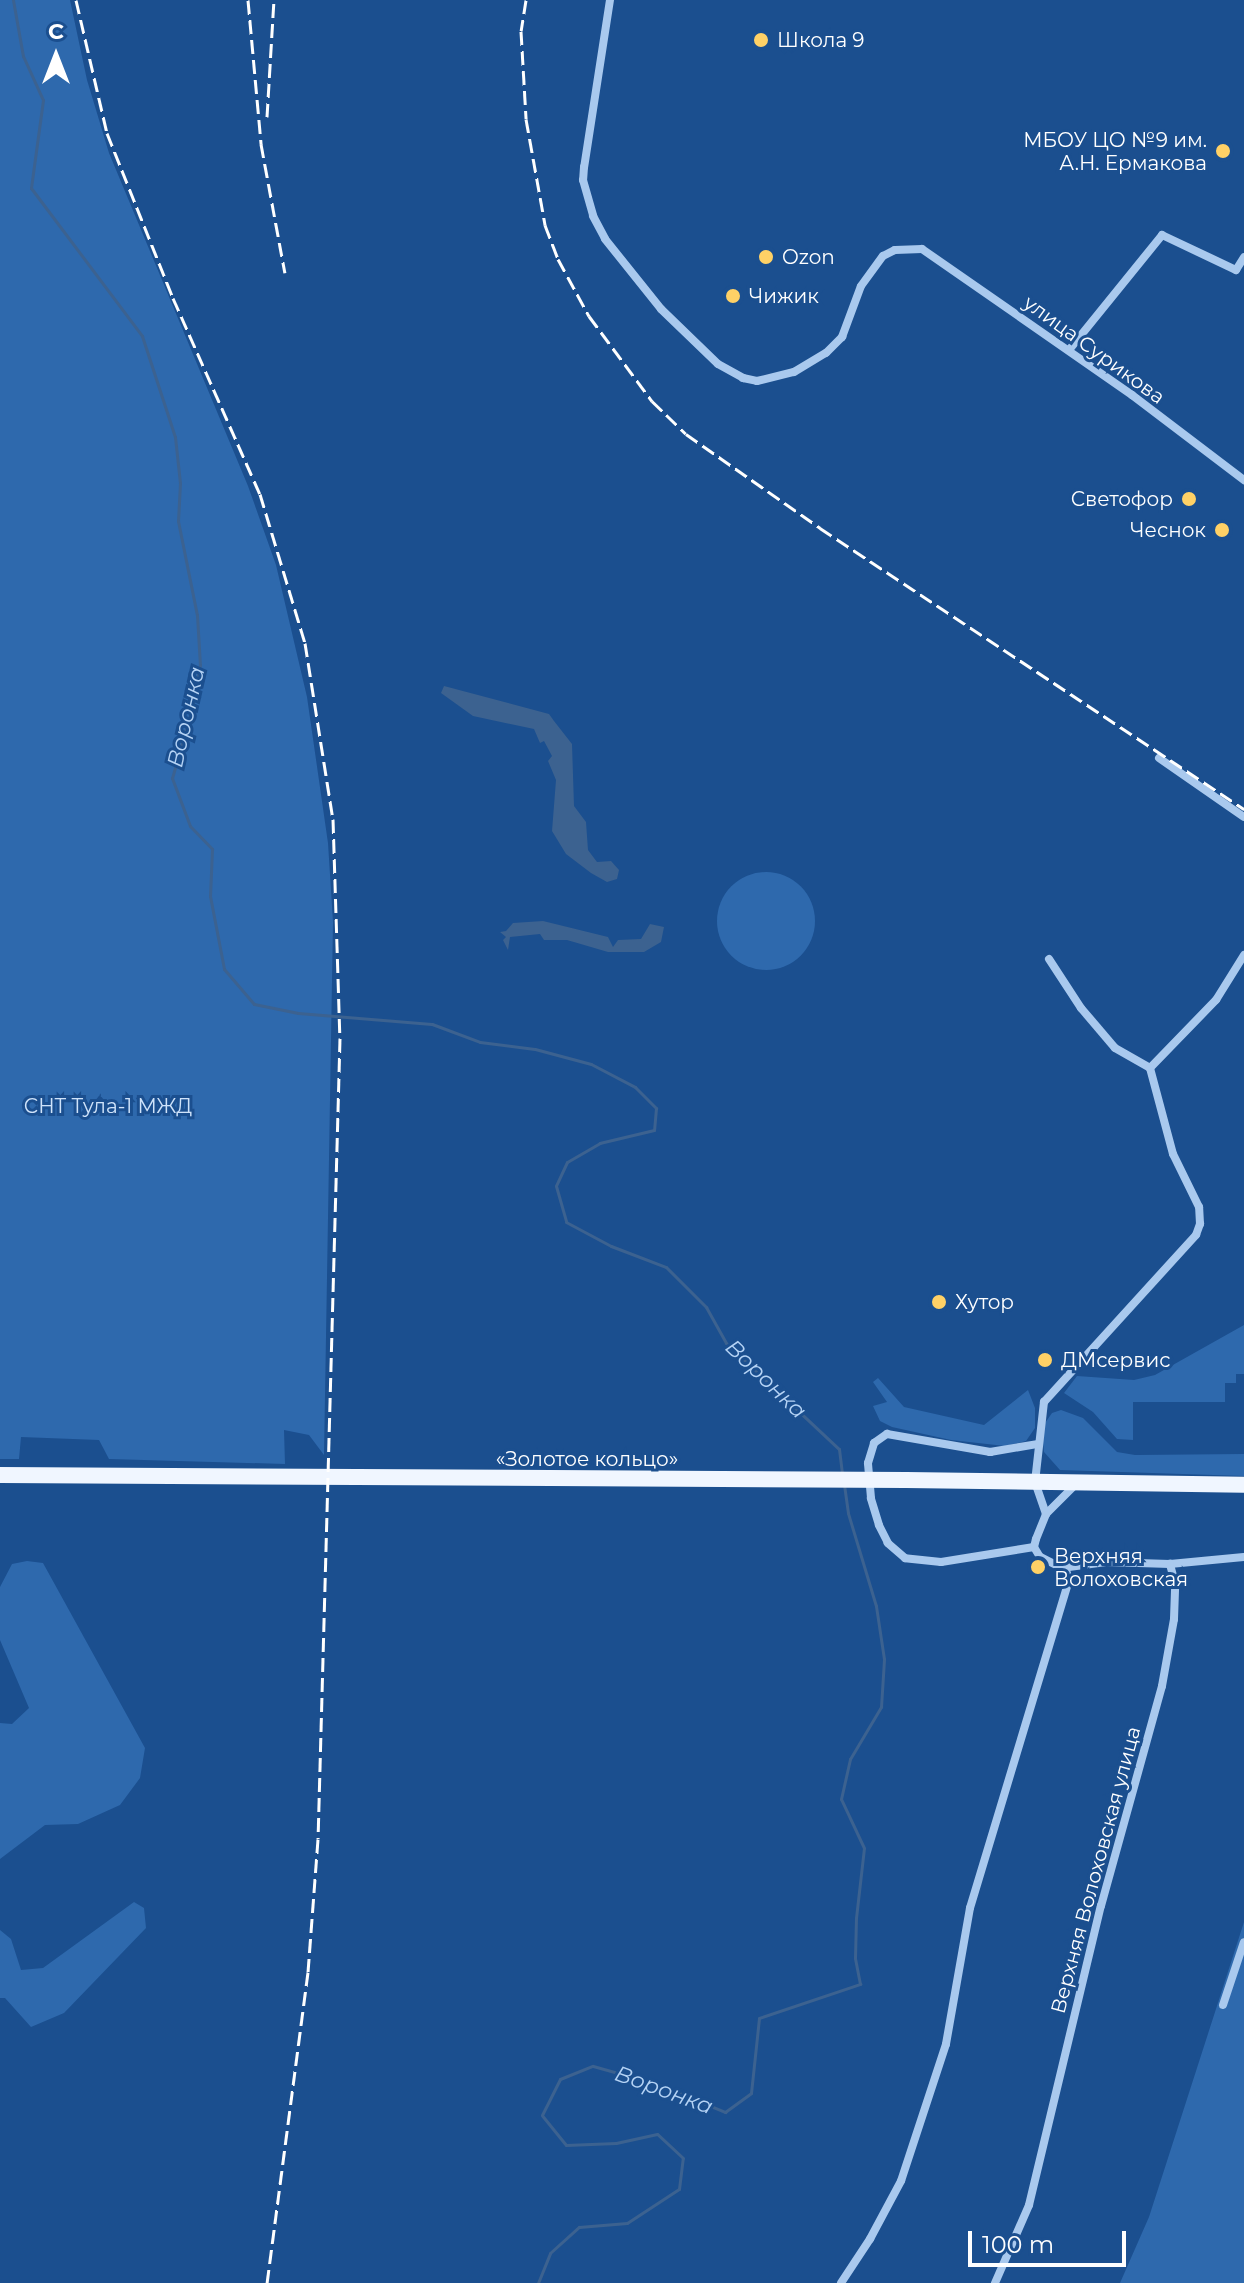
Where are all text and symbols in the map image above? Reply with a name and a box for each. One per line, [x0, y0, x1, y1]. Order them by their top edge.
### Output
north arrow [16, 16, 96, 96]
text: С [48, 18, 64, 45]
place label: Школа 9 [777, 28, 865, 52]
marker: Школа 9 [752, 31, 770, 49]
place label: МБОУ ЦО №9 им. А.Н. Ермакова [1023, 128, 1207, 175]
marker: МБОУ ЦО №9 им. А.Н. Ермакова [1214, 142, 1232, 160]
place label: Ozon [782, 245, 835, 269]
marker: Ozon [757, 248, 775, 266]
place label: Чижик [749, 284, 819, 308]
marker: Чижик [724, 287, 742, 305]
street label: улица Сурикова [1019, 291, 1169, 409]
place label: Светофор [1071, 487, 1173, 511]
marker: Светофор [1180, 490, 1198, 508]
place label: Чеснок [1130, 518, 1206, 542]
marker: Чеснок [1213, 521, 1231, 539]
water label: Воронка [162, 664, 210, 770]
park label: СНТ Тула-1 МЖД [24, 1094, 192, 1118]
place label: Хутор [955, 1290, 1014, 1314]
marker: Хутор [930, 1293, 948, 1311]
water label: Воронка [720, 1334, 812, 1424]
place label: ДМсервис [1061, 1348, 1170, 1372]
marker: ДМсервис [1036, 1351, 1054, 1369]
street label: «Золотое кольцо» [496, 1447, 678, 1471]
place label: Верхняя Волоховская [1054, 1544, 1188, 1591]
marker: Верхняя Волоховская [1029, 1558, 1047, 1576]
street label: Верхняя Волоховская улица [1046, 1724, 1146, 2016]
water label: Воронка [611, 2060, 717, 2120]
scale bar [972, 2215, 1130, 2265]
text: 100 m [982, 2230, 1054, 2259]

